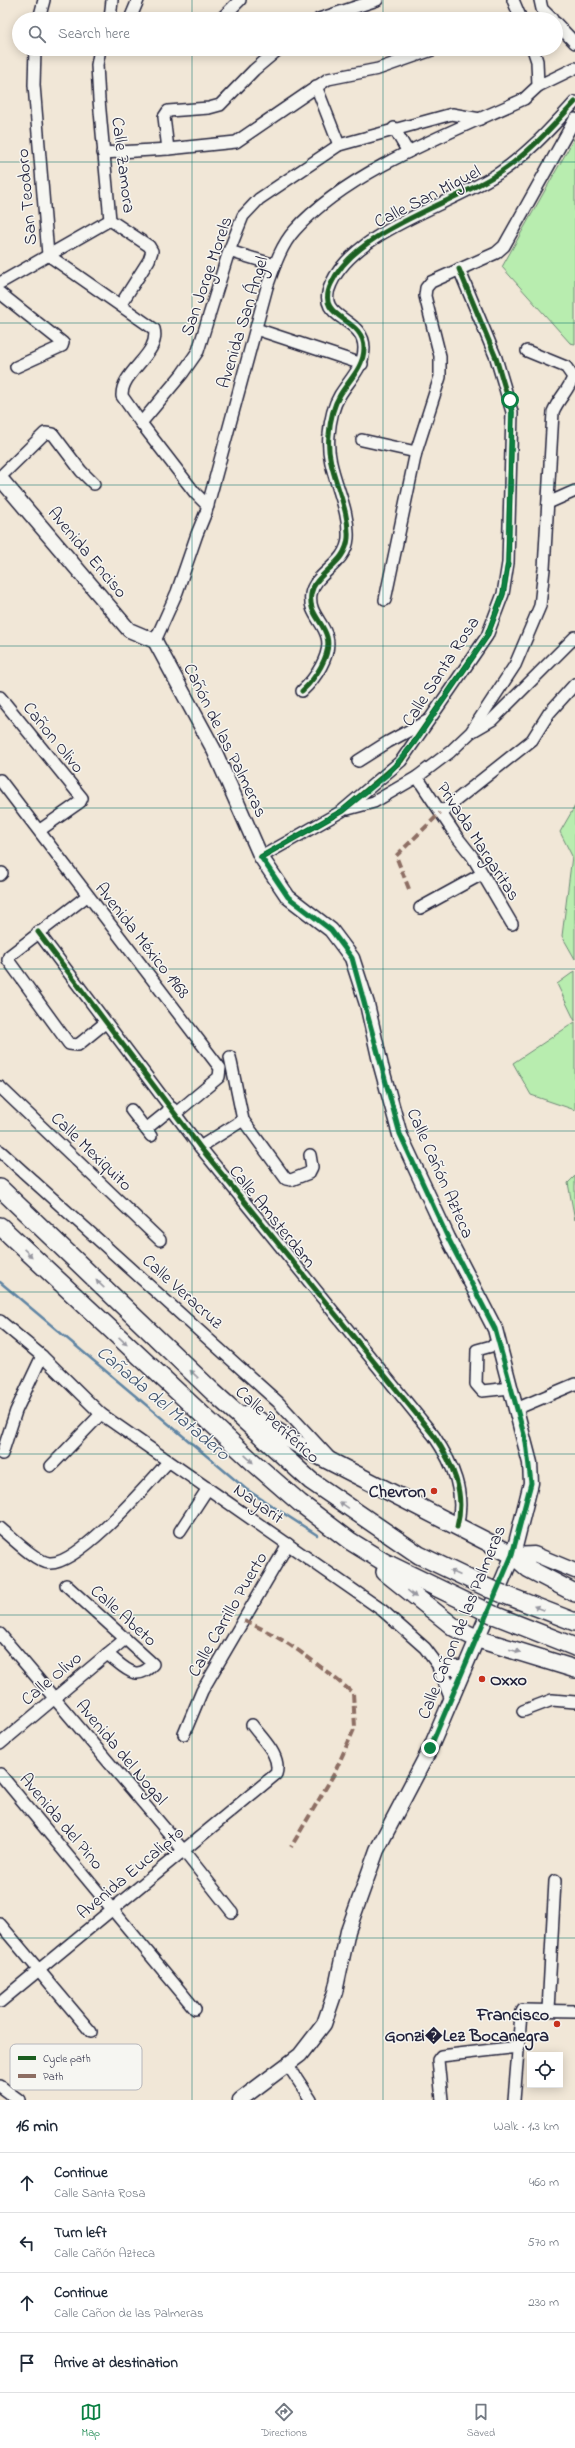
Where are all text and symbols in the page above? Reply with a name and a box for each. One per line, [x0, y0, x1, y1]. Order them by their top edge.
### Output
search box [12, 12, 563, 56]
icon: search [26, 23, 48, 45]
text: Search here [58, 23, 130, 45]
street label: Calle Zamora [103, 116, 141, 215]
street label: San Teodoro [11, 147, 45, 246]
street label: Calle San Miguel [370, 160, 486, 237]
street label: San Jorge Morels [175, 213, 242, 340]
street label: Avenida San Ángel [211, 253, 277, 392]
route start [501, 391, 519, 409]
street label: Avenida Enciso [40, 502, 133, 605]
street label: Calle Santa Rosa [396, 612, 487, 732]
street label: Cañón de las Palmeras [176, 659, 273, 822]
street label: Cañon Olivo [15, 697, 89, 780]
street label: Privada Margaritas [428, 778, 526, 907]
street label: Avenida México 1968 [88, 878, 195, 1005]
street label: Calle Cañón Azteca [399, 1105, 479, 1243]
street label: Calle Mexiquito [44, 1107, 137, 1198]
street label: Calle Amsterdam [222, 1160, 321, 1274]
one-way arrow [23, 1248, 34, 1257]
street label: Calle Veracruz [135, 1249, 228, 1336]
one-way arrow [95, 1279, 105, 1289]
one-way arrow [118, 1337, 129, 1346]
water label: Cañada del Matadero [90, 1340, 236, 1468]
one-way arrow [189, 1369, 199, 1378]
street label: Calle Periférico [229, 1380, 325, 1471]
one-way arrow [244, 1454, 254, 1464]
street label: Nayarit [227, 1478, 288, 1531]
place label: Chevron [369, 1480, 426, 1506]
marker: Chevron [429, 1486, 439, 1496]
one-way arrow [339, 1501, 349, 1509]
street label: Calle Cañon de las Palmeras [412, 1522, 514, 1724]
street label: Calle Carrillo Puerto [182, 1548, 275, 1682]
one-way arrow [449, 1570, 460, 1576]
street label: Calle Abeto [83, 1579, 162, 1654]
one-way arrow [406, 1589, 417, 1598]
one-way arrow [533, 1605, 545, 1611]
street label: Calle Olivo [16, 1646, 88, 1713]
one-way arrow [508, 1649, 521, 1655]
place label: Oxxo [490, 1668, 527, 1694]
marker: Oxxo [477, 1674, 487, 1684]
street label: Avenida del Nogal [68, 1695, 173, 1813]
route end [421, 1739, 439, 1757]
street label: Avenida del Pino [12, 1768, 109, 1876]
street label: Avenida Eucalipto [72, 1821, 191, 1926]
place label: Francisco Gonzi�Lez Bocanegra [384, 2003, 549, 2051]
marker: Francisco Gonzi�Lez Bocanegra [552, 2019, 562, 2029]
legend [10, 2044, 142, 2090]
text: Cycle path [43, 2051, 91, 2068]
map controls [527, 2052, 563, 2088]
button: locate [527, 2052, 563, 2088]
text: Path [43, 2069, 64, 2085]
text: 16 min [16, 2114, 58, 2139]
text: Walk · 1.3 km [494, 2117, 559, 2136]
text: Continue [54, 2162, 108, 2184]
icon: ahead [16, 2172, 38, 2194]
text: 460 m [529, 2173, 559, 2192]
text: Calle Santa Rosa [54, 2184, 146, 2203]
text: Turn left [54, 2222, 107, 2244]
icon: left [16, 2232, 38, 2254]
text: 570 m [527, 2233, 559, 2252]
text: Calle Cañón Azteca [54, 2244, 155, 2263]
text: Continue [54, 2282, 108, 2304]
icon: ahead [16, 2292, 38, 2314]
text: 230 m [528, 2293, 559, 2312]
text: Calle Cañon de las Palmeras [54, 2304, 204, 2323]
icon: arrive [16, 2352, 38, 2374]
text: Arrive at destination [54, 2352, 178, 2374]
tab: Map [80, 2401, 102, 2441]
tab: Directions [261, 2401, 307, 2441]
tab: Saved [467, 2401, 495, 2441]

